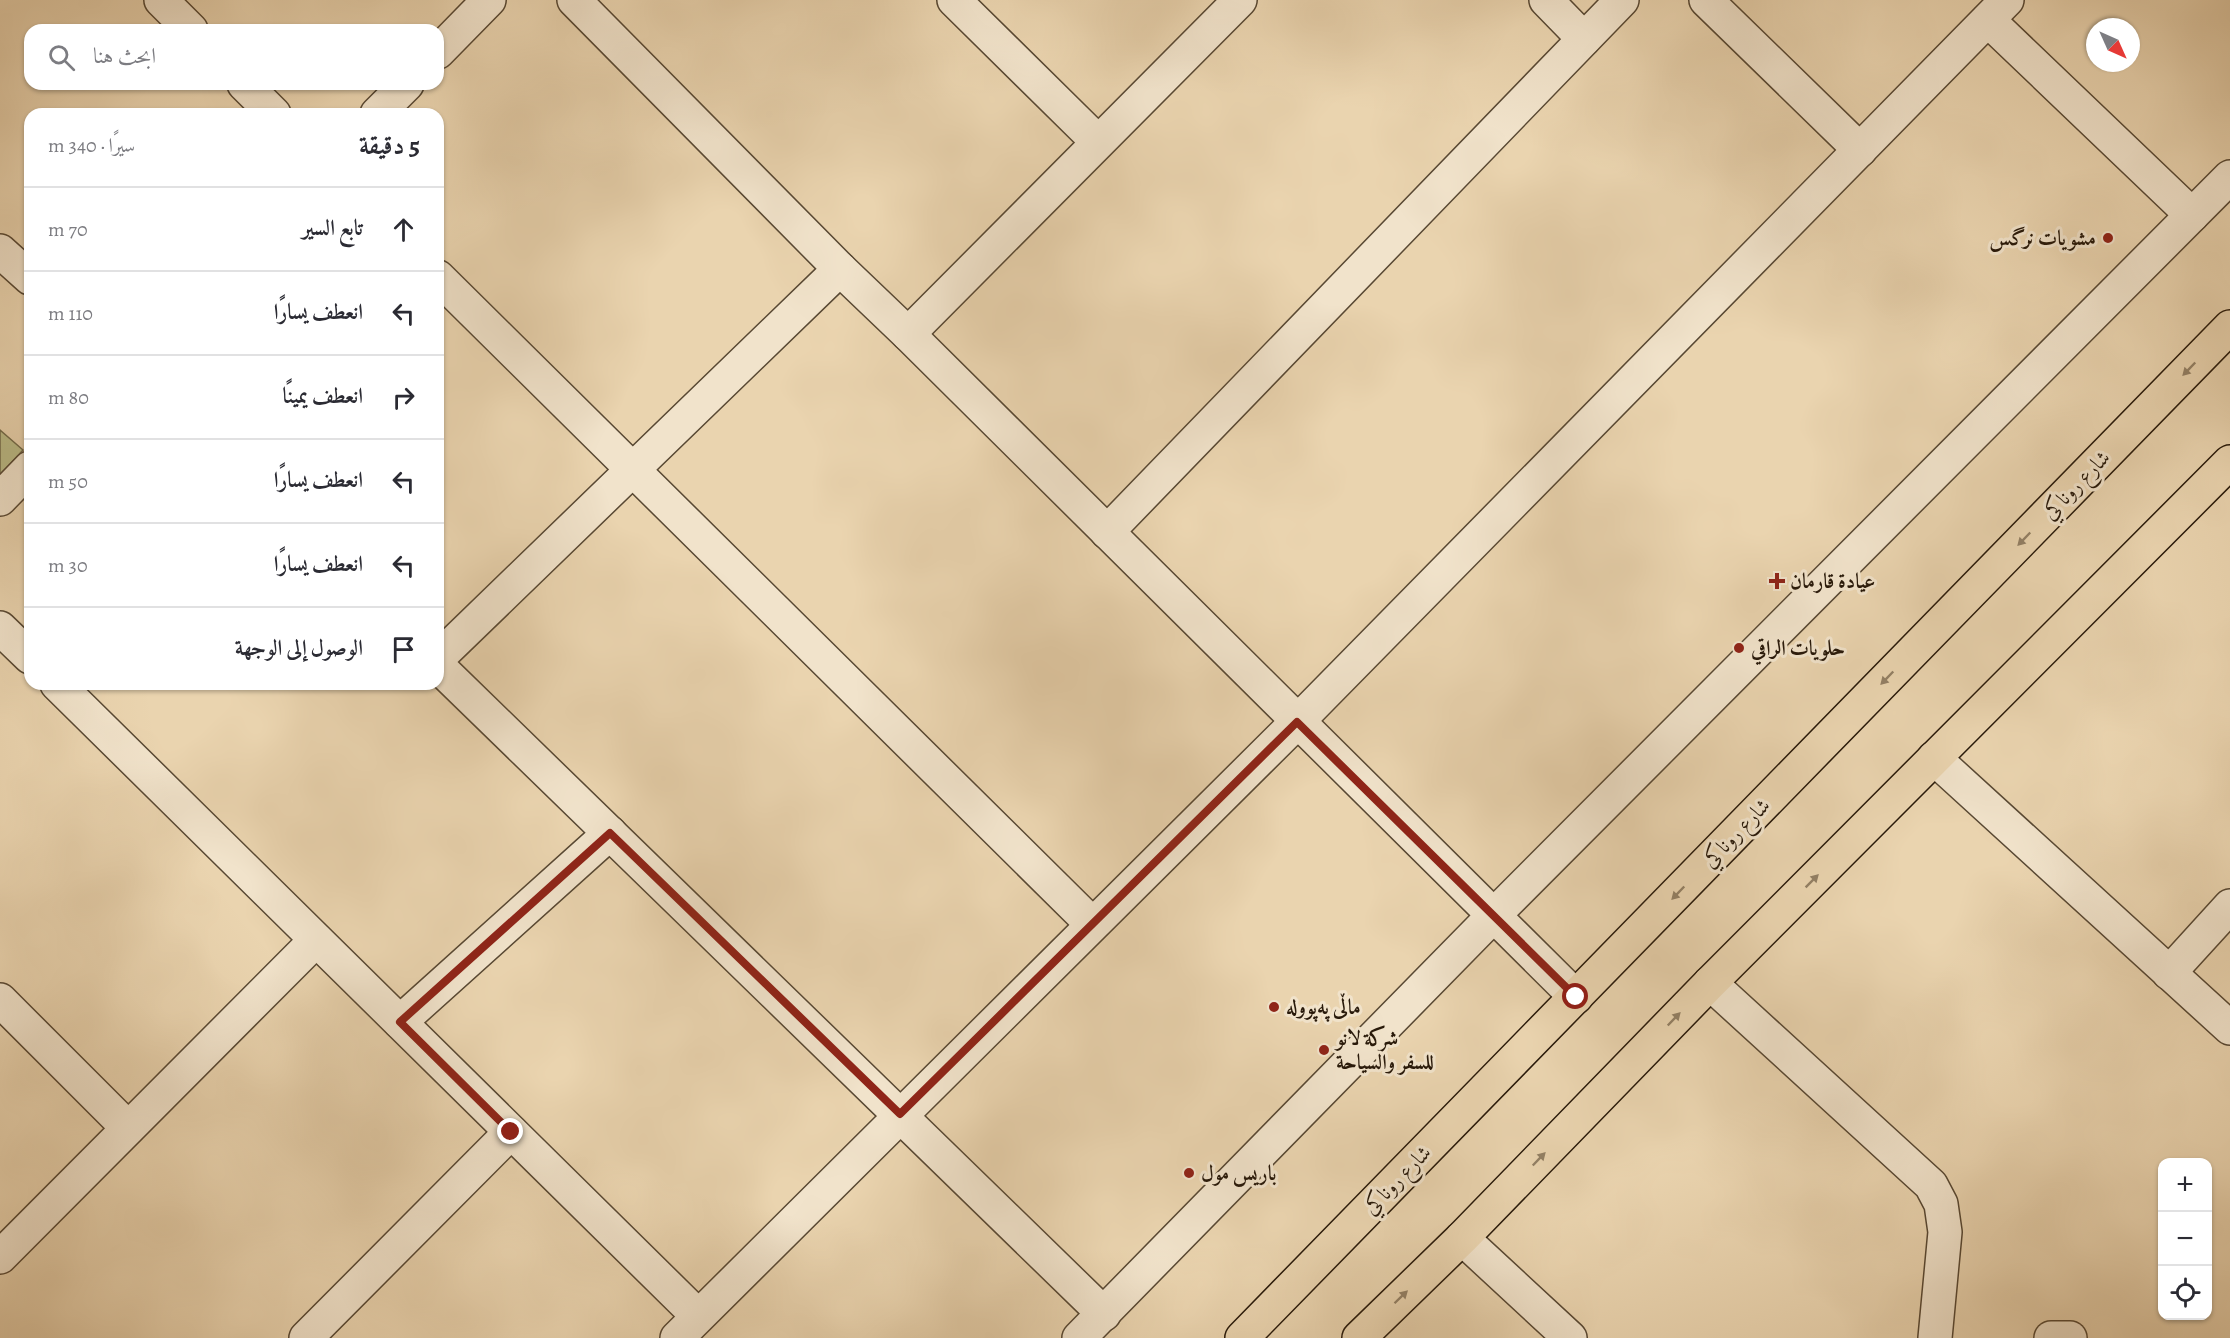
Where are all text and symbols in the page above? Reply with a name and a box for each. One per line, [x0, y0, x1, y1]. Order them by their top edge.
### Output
north arrow [2086, 18, 2140, 72]
search box [24, 24, 444, 90]
icon: search [45, 41, 78, 74]
text: ابحث هنا [93, 41, 156, 71]
text: 5 دقيقة [359, 128, 420, 163]
text: سيرًا · 340 m [48, 132, 135, 159]
text: تابع السير [302, 213, 363, 243]
icon: ahead [387, 213, 420, 246]
text: 70 m [48, 216, 88, 243]
place label: مشويات نرگس [1989, 224, 2096, 252]
marker: مشويات نرگس [2101, 231, 2115, 245]
text: انعطف يسارًا [274, 297, 363, 327]
icon: left [387, 297, 420, 330]
text: 110 m [48, 300, 93, 327]
one-way arrow [2182, 361, 2196, 376]
text: انعطف يمينًا [283, 381, 363, 411]
icon: right [387, 381, 420, 414]
text: 80 m [48, 384, 89, 411]
street label: شارع روناكي [2036, 444, 2119, 529]
text: انعطف يسارًا [274, 465, 363, 495]
icon: left [387, 465, 420, 498]
text: 50 m [48, 468, 88, 495]
one-way arrow [2017, 531, 2031, 545]
text: انعطف يسارًا [274, 549, 363, 579]
icon: left [387, 549, 420, 582]
text: 30 m [48, 552, 88, 579]
place label: عيادة قارمان [1790, 567, 1875, 595]
marker: عيادة قارمان [1768, 572, 1786, 590]
text: الوصول إلى الوجهة [235, 633, 363, 663]
icon: arrive [387, 633, 420, 666]
place label: حلويات الراقي [1750, 634, 1845, 666]
marker: حلويات الراقي [1732, 641, 1746, 655]
one-way arrow [1881, 671, 1895, 685]
street label: شارع روناكي [1696, 792, 1779, 877]
one-way arrow [1804, 874, 1818, 888]
one-way arrow [1671, 885, 1685, 899]
route start [1562, 983, 1588, 1009]
place label: ماڵی پەپوولە [1286, 993, 1361, 1022]
marker: ماڵی پەپوولە [1267, 1000, 1281, 1014]
one-way arrow [1667, 1013, 1681, 1027]
place label: شركة لانو للسفر والسياحة [1334, 1024, 1434, 1076]
marker: شركة لانو للسفر والسياحة [1317, 1043, 1331, 1057]
route end [497, 1118, 523, 1144]
street label: شارع روناكي [1357, 1139, 1440, 1224]
one-way arrow [1531, 1153, 1545, 1167]
map controls [2158, 1158, 2212, 1320]
button: + [2158, 1158, 2212, 1212]
place label: باريس مول [1201, 1159, 1276, 1187]
marker: باريس مول [1182, 1166, 1196, 1180]
button: − [2158, 1212, 2212, 1266]
button: locate [2158, 1266, 2212, 1320]
one-way arrow [1394, 1291, 1408, 1305]

